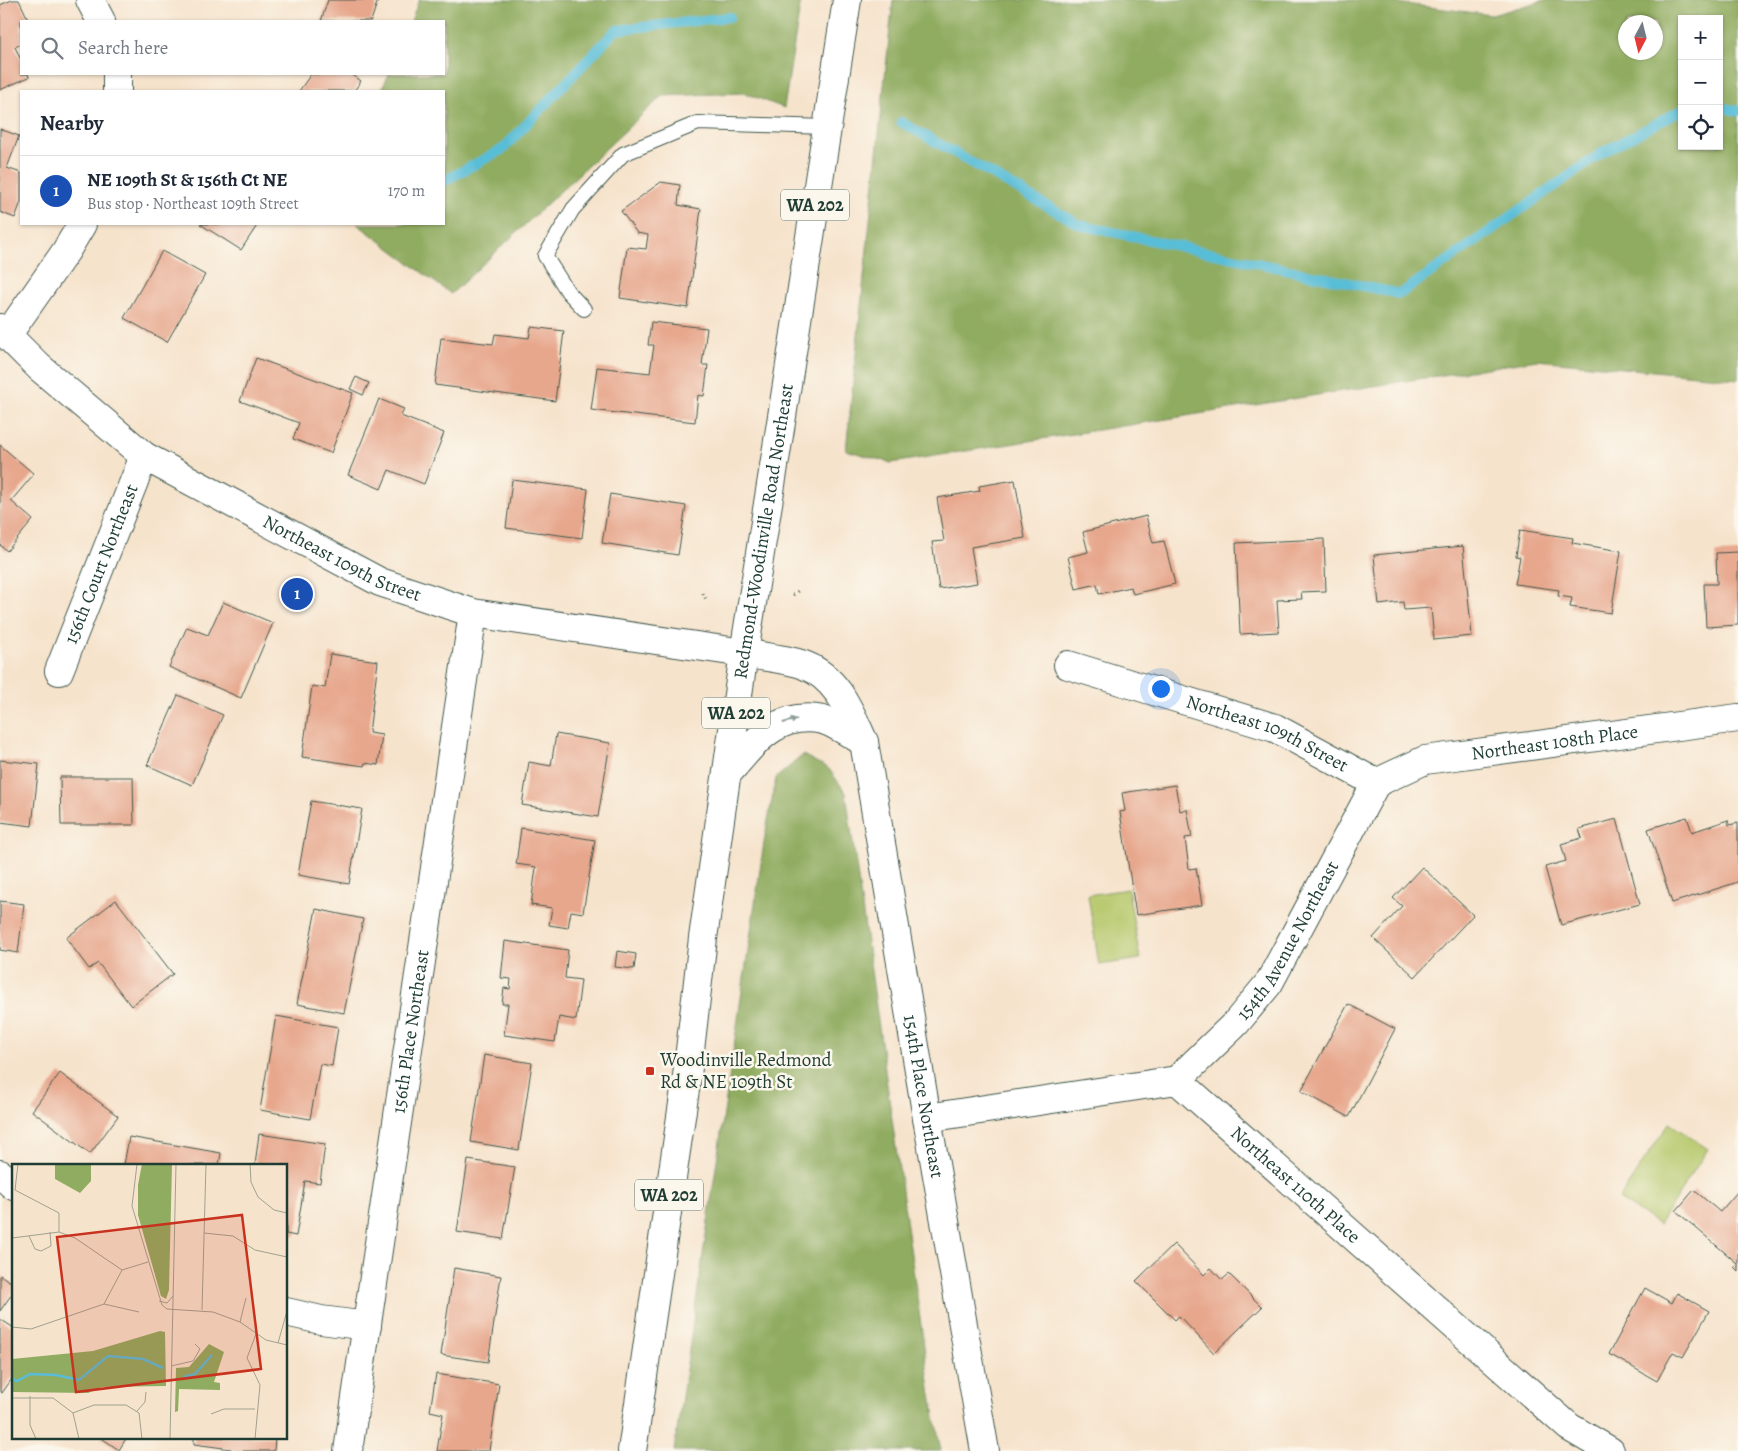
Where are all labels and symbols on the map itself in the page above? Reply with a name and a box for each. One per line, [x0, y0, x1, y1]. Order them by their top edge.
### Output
north arrow [1618, 15, 1663, 60]
road number: WA 202 [781, 190, 849, 220]
street label: Redmond-Woodinville Road Northeast [727, 382, 800, 681]
street label: 156th Court Northeast [58, 480, 145, 648]
street label: Northeast 109th Street [259, 510, 427, 604]
pin: 1 [281, 575, 313, 613]
your location [1148, 676, 1174, 702]
street label: Northeast 109th Street [1183, 689, 1353, 778]
road number: WA 202 [702, 698, 770, 728]
one-way arrow [783, 717, 798, 725]
street label: Northeast 108th Place [1470, 719, 1640, 767]
street label: 154th Avenue Northeast [1231, 856, 1345, 1026]
street label: 156th Place Northeast [385, 948, 436, 1115]
street label: 154th Place Northeast [897, 1013, 950, 1180]
place label: Woodinville Redmond Rd & NE 109th St [659, 1047, 833, 1095]
marker: Woodinville Redmond Rd & NE 109th St [644, 1065, 656, 1077]
street label: Northeast 110th Place [1225, 1120, 1366, 1249]
inset map [12, 1164, 288, 1438]
road number: WA 202 [635, 1180, 703, 1210]

